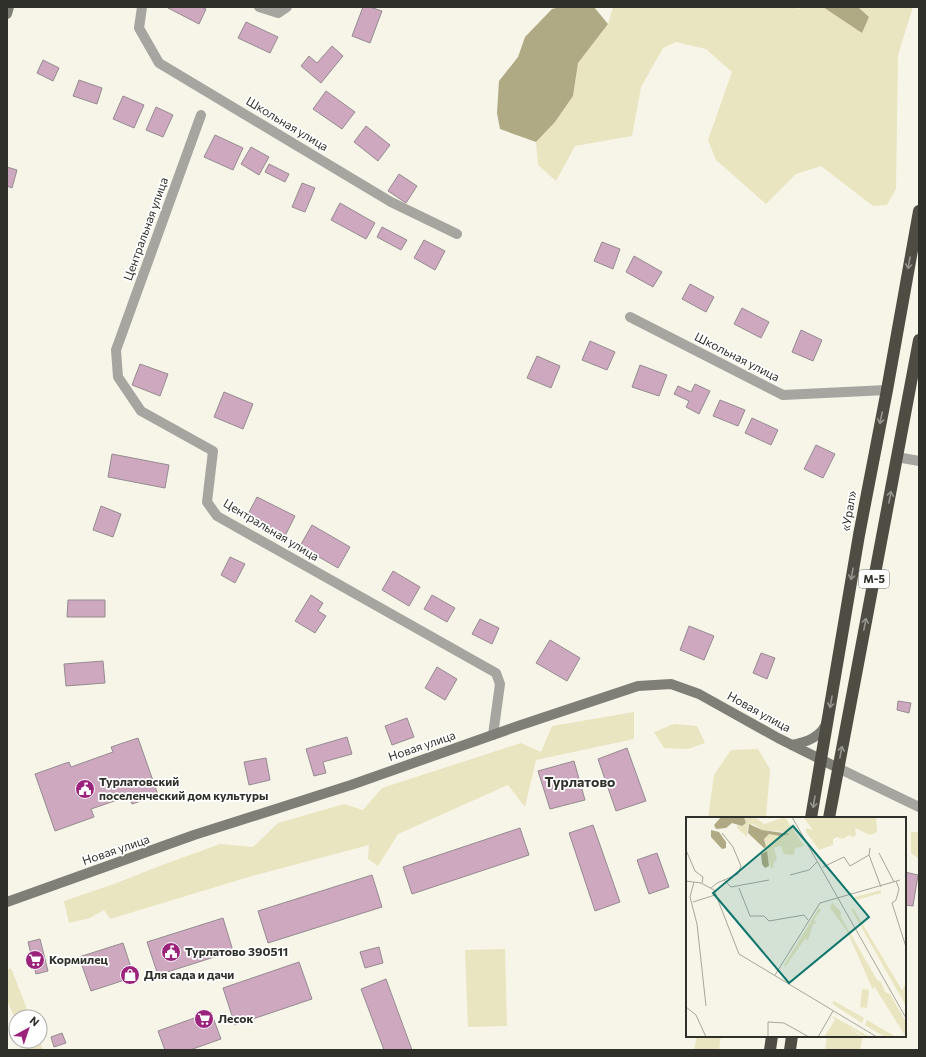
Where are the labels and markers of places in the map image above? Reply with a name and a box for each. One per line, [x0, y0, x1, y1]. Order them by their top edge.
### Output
place label: Турлатовский поселенческий дом культуры [99, 774, 268, 802]
public building icon: Турлатовский поселенческий дом культуры [74, 778, 96, 800]
public building icon: Турлатово 390511 [160, 941, 182, 963]
place label: Турлатово 390511 [185, 944, 288, 958]
supermarket icon: Кормилец [24, 949, 46, 971]
place label: Кормилец [49, 952, 108, 966]
shop icon: Для сада и дачи [119, 964, 141, 986]
place label: Для сада и дачи [144, 967, 234, 981]
supermarket icon: Лесок [193, 1008, 215, 1030]
place label: Лесок [218, 1011, 253, 1025]

